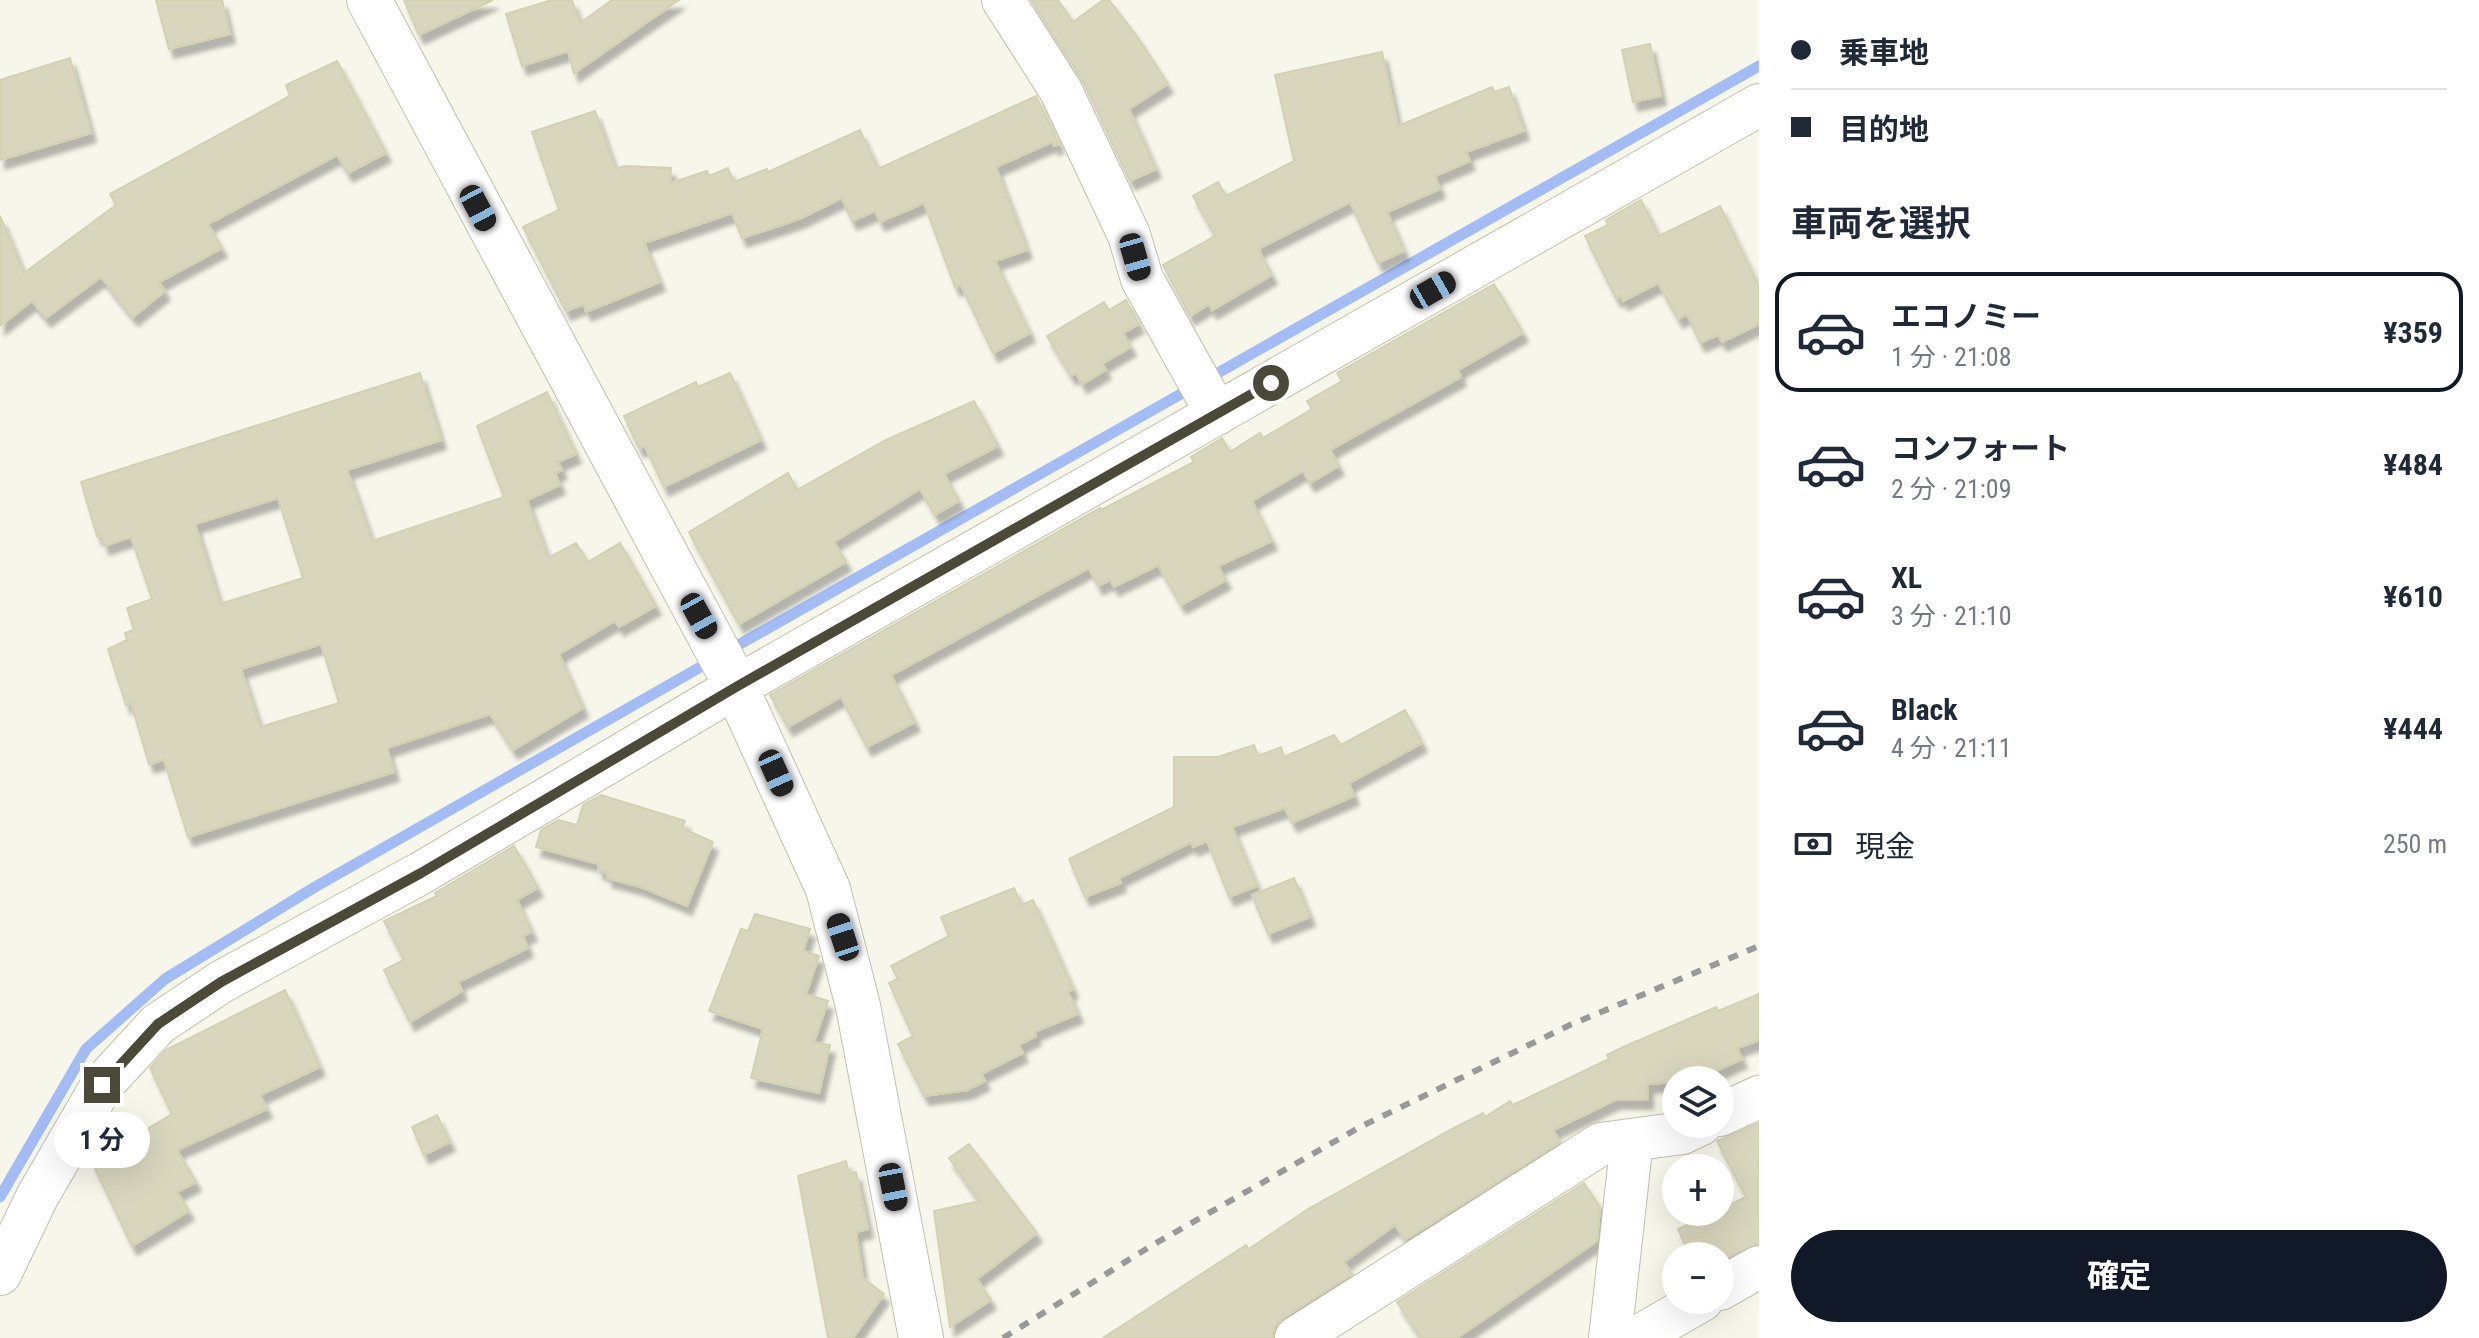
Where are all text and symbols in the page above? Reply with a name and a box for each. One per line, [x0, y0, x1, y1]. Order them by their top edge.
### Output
text: 乗車地 [1839, 35, 1929, 70]
text: 目的地 [1839, 112, 1929, 147]
car [456, 181, 500, 235]
text: 車両を選択 [1791, 203, 1971, 245]
car [1117, 231, 1153, 283]
car [1406, 268, 1460, 312]
icon: car [1795, 296, 1867, 368]
text: エコノミー [1891, 299, 2041, 334]
text: ¥359 [2383, 315, 2443, 350]
text: 1 分 · 21:08 [1891, 342, 2011, 372]
route start [1253, 365, 1289, 401]
icon: car [1795, 428, 1867, 500]
text: コンフォート [1891, 431, 2070, 466]
text: ¥484 [2383, 447, 2443, 482]
text: 2 分 · 21:09 [1891, 474, 2011, 504]
icon: car [1795, 560, 1867, 632]
text: XL [1891, 560, 1922, 595]
text: ¥610 [2383, 579, 2443, 614]
car [677, 589, 721, 643]
text: 3 分 · 21:10 [1891, 601, 2011, 631]
icon: car [1795, 692, 1867, 764]
text: Black [1891, 692, 1958, 727]
text: ¥444 [2383, 711, 2443, 746]
text: 4 分 · 21:11 [1891, 733, 2011, 763]
car [755, 746, 797, 800]
icon: cash [1791, 822, 1835, 866]
text: 現金 [1855, 829, 1915, 864]
text: 250 m [2383, 829, 2447, 859]
car [824, 910, 862, 964]
map controls [1662, 1066, 1734, 1314]
button: layers [1662, 1066, 1734, 1138]
route end [84, 1067, 120, 1103]
callout: 1 分 [54, 1113, 150, 1169]
text: 1 分 [79, 1125, 125, 1155]
button: + [1662, 1154, 1734, 1226]
car [877, 1161, 909, 1213]
button: 確定 [1791, 1230, 2447, 1322]
button: − [1662, 1242, 1734, 1314]

